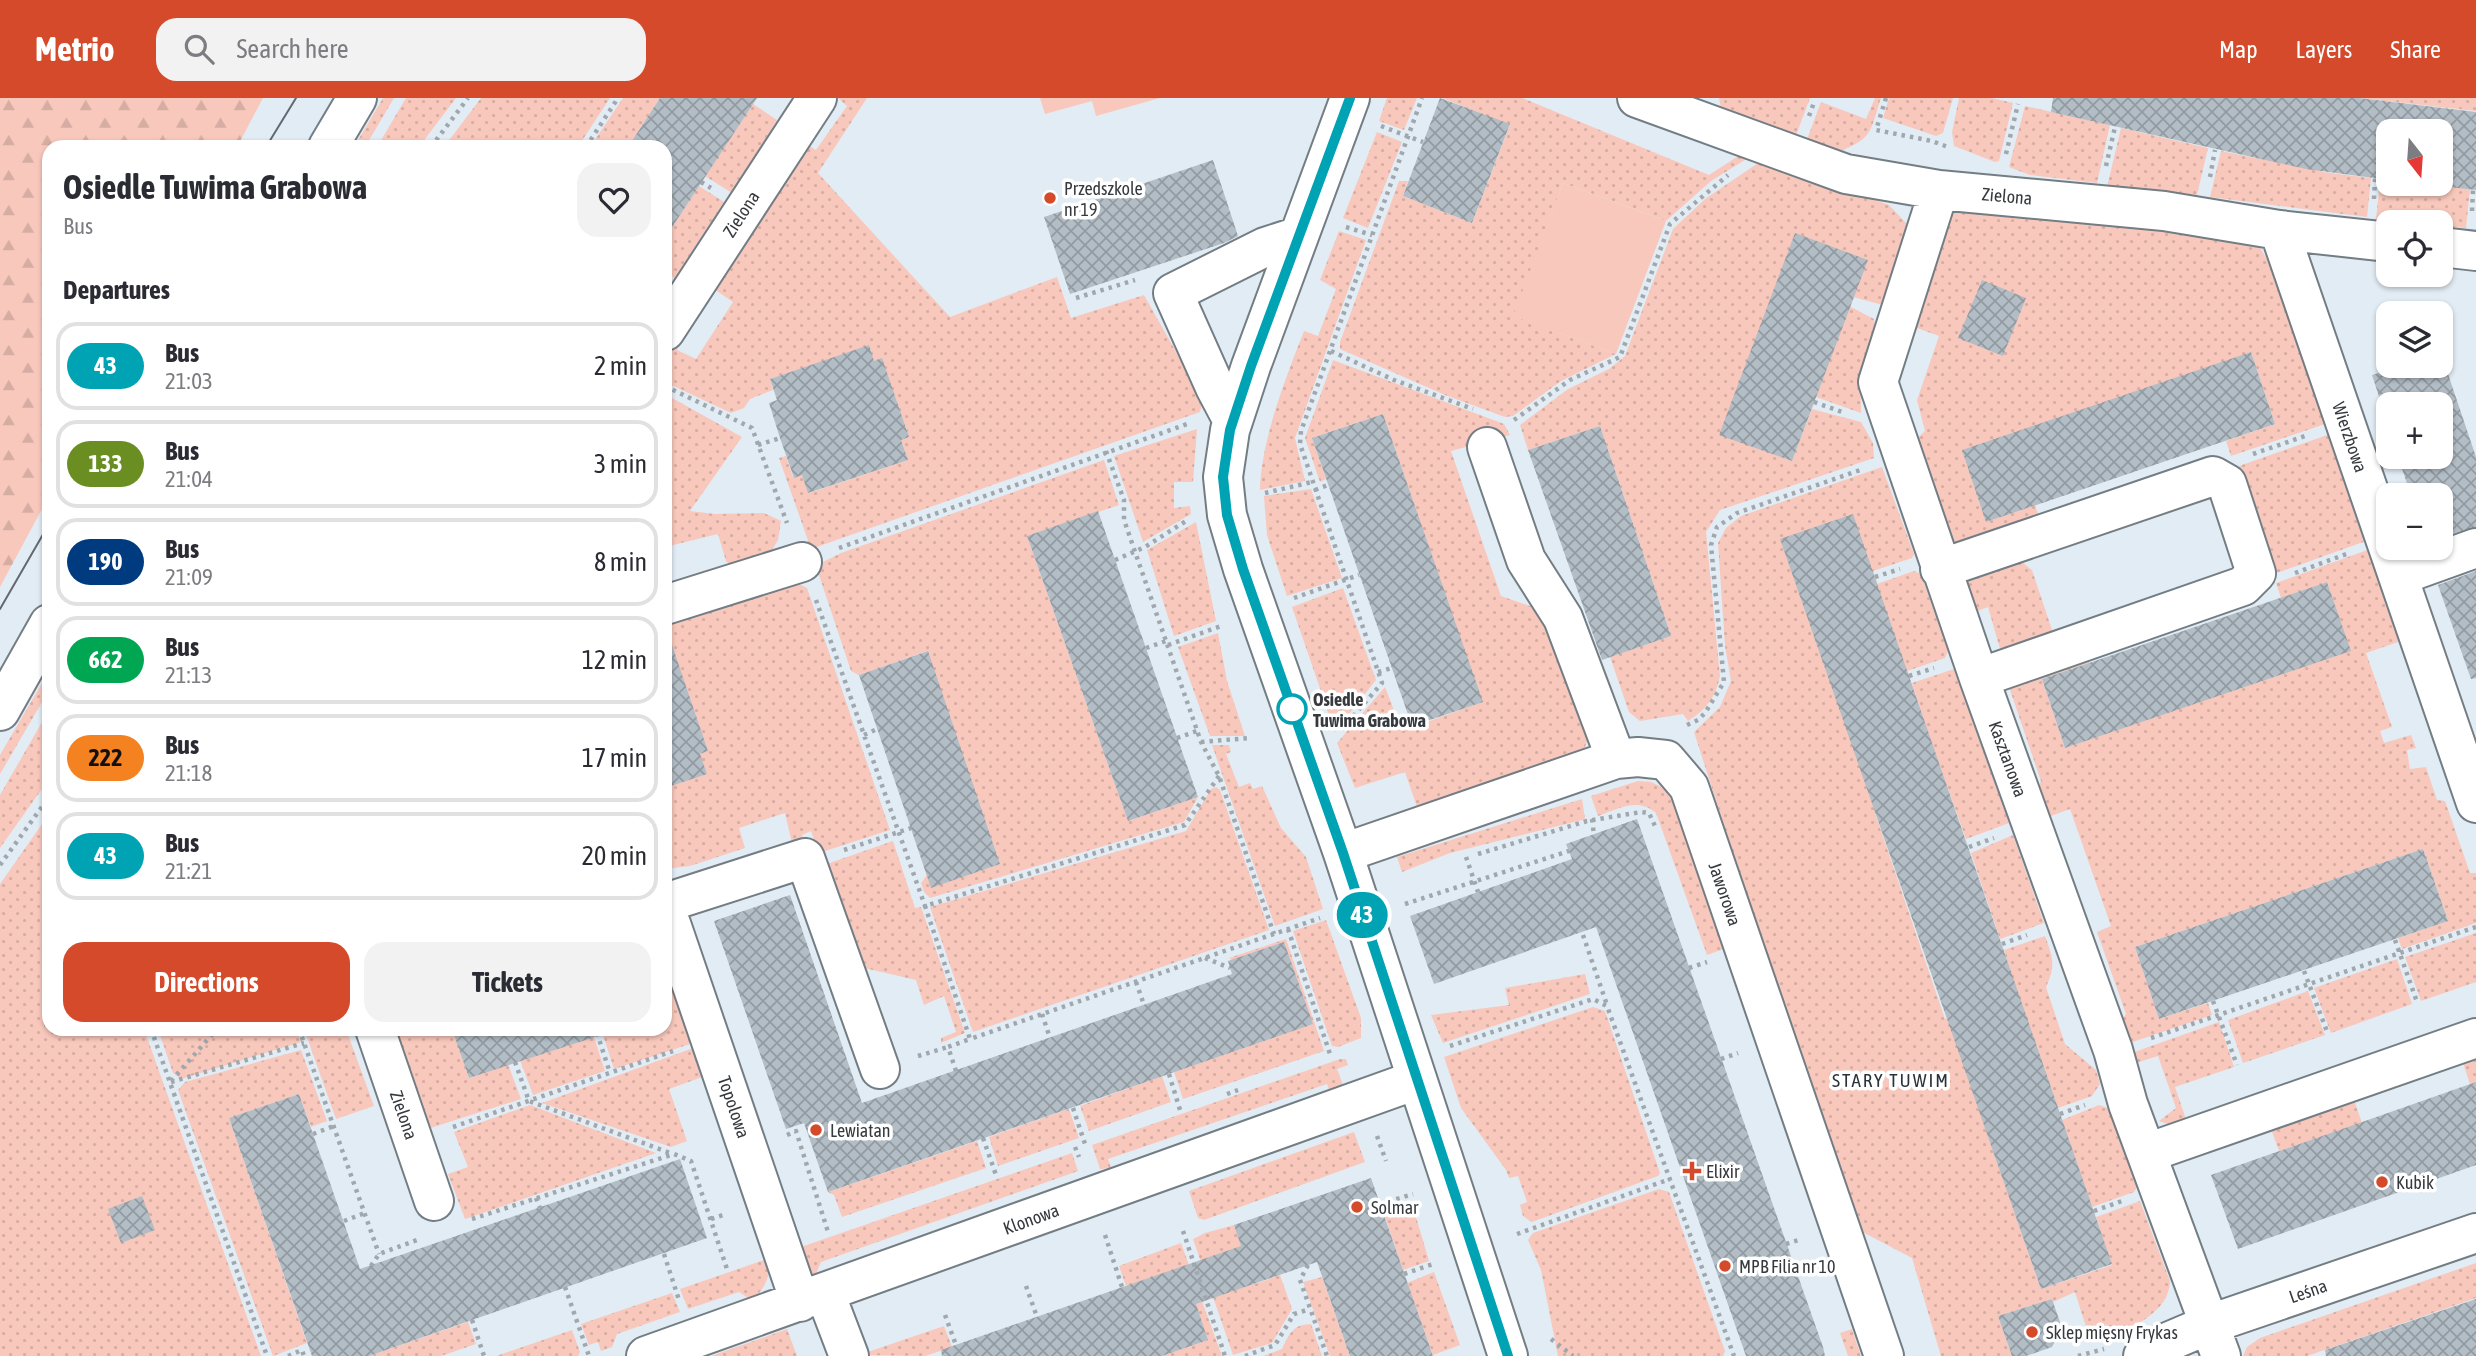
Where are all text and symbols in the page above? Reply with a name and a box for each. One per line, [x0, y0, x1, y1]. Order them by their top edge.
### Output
search box [156, 18, 646, 81]
text: Metrio [35, 30, 114, 68]
icon: search [180, 30, 218, 68]
text: Search here [236, 34, 349, 64]
text: Map [2219, 36, 2258, 63]
text: Layers [2296, 36, 2352, 63]
text: Share [2390, 36, 2441, 63]
north arrow [2376, 119, 2454, 196]
map controls [2376, 119, 2453, 560]
button: heart [577, 163, 651, 237]
text: Osiedle Tuwima Grabowa [63, 168, 367, 206]
place label: Przedszkole nr 19 [1064, 178, 1143, 220]
street label: Zielona [1981, 183, 2033, 209]
street label: Zielona [718, 187, 764, 241]
marker: Przedszkole nr 19 [1042, 190, 1058, 206]
button: locate [2376, 210, 2453, 287]
text: Bus [63, 213, 93, 239]
text: Departures [63, 275, 170, 305]
button: layers [2376, 301, 2453, 378]
text: Bus [165, 338, 199, 368]
text: 2 min [594, 351, 647, 381]
text: 43 [94, 352, 117, 379]
text: 21:03 [165, 368, 213, 394]
button: + [2376, 392, 2453, 469]
street label: Wierzbowa [2328, 399, 2372, 475]
text: Bus [165, 436, 199, 466]
text: 3 min [594, 449, 647, 479]
text: 133 [89, 450, 122, 477]
text: 21:04 [165, 466, 213, 492]
button: − [2376, 483, 2453, 560]
text: Bus [165, 534, 199, 564]
text: 8 min [594, 547, 647, 577]
text: 190 [89, 548, 122, 575]
text: 21:09 [165, 564, 213, 590]
text: Bus [165, 632, 199, 662]
text: 12 min [582, 645, 647, 675]
text: 662 [89, 646, 122, 673]
text: 21:13 [165, 662, 212, 688]
place label: Osiedle Tuwima Grabowa [1313, 689, 1426, 731]
marker: Osiedle Tuwima Grabowa [1277, 694, 1307, 724]
street label: Kasztanowa [1985, 718, 2031, 800]
text: Bus [165, 730, 199, 760]
text: 17 min [582, 743, 647, 773]
text: 222 [89, 744, 122, 771]
text: 21:18 [165, 760, 212, 786]
text: Bus [165, 828, 199, 858]
text: 20 min [582, 841, 647, 871]
text: 43 [94, 842, 117, 869]
text: 21:21 [165, 858, 212, 884]
street label: Jaworowa [1704, 860, 1746, 928]
line badge: 43 [1330, 892, 1394, 938]
text: 43 [1351, 901, 1373, 928]
button: Directions [63, 942, 350, 1022]
button: Tickets [364, 942, 651, 1022]
district label: STARY TUWIM [1832, 1069, 1950, 1091]
street label: Topolowa [714, 1073, 754, 1141]
street label: Zielona [386, 1088, 422, 1142]
place label: Lewiatan [830, 1120, 891, 1141]
marker: Lewiatan [808, 1122, 824, 1138]
place label: Elixir [1706, 1161, 1740, 1182]
marker: Elixir [1684, 1163, 1700, 1179]
place label: Kubik [2396, 1172, 2434, 1193]
marker: Kubik [2374, 1174, 2390, 1190]
place label: Solmar [1371, 1197, 1419, 1218]
street label: Klonowa [1000, 1199, 1062, 1239]
marker: Solmar [1349, 1199, 1365, 1215]
place label: MPB Filia nr 10 [1739, 1256, 1835, 1277]
marker: MPB Filia nr 10 [1717, 1258, 1733, 1274]
street label: Leśna [2286, 1275, 2330, 1307]
place label: Sklep mięsny Frykas [2046, 1322, 2178, 1343]
marker: Sklep mięsny Frykas [2024, 1324, 2040, 1340]

